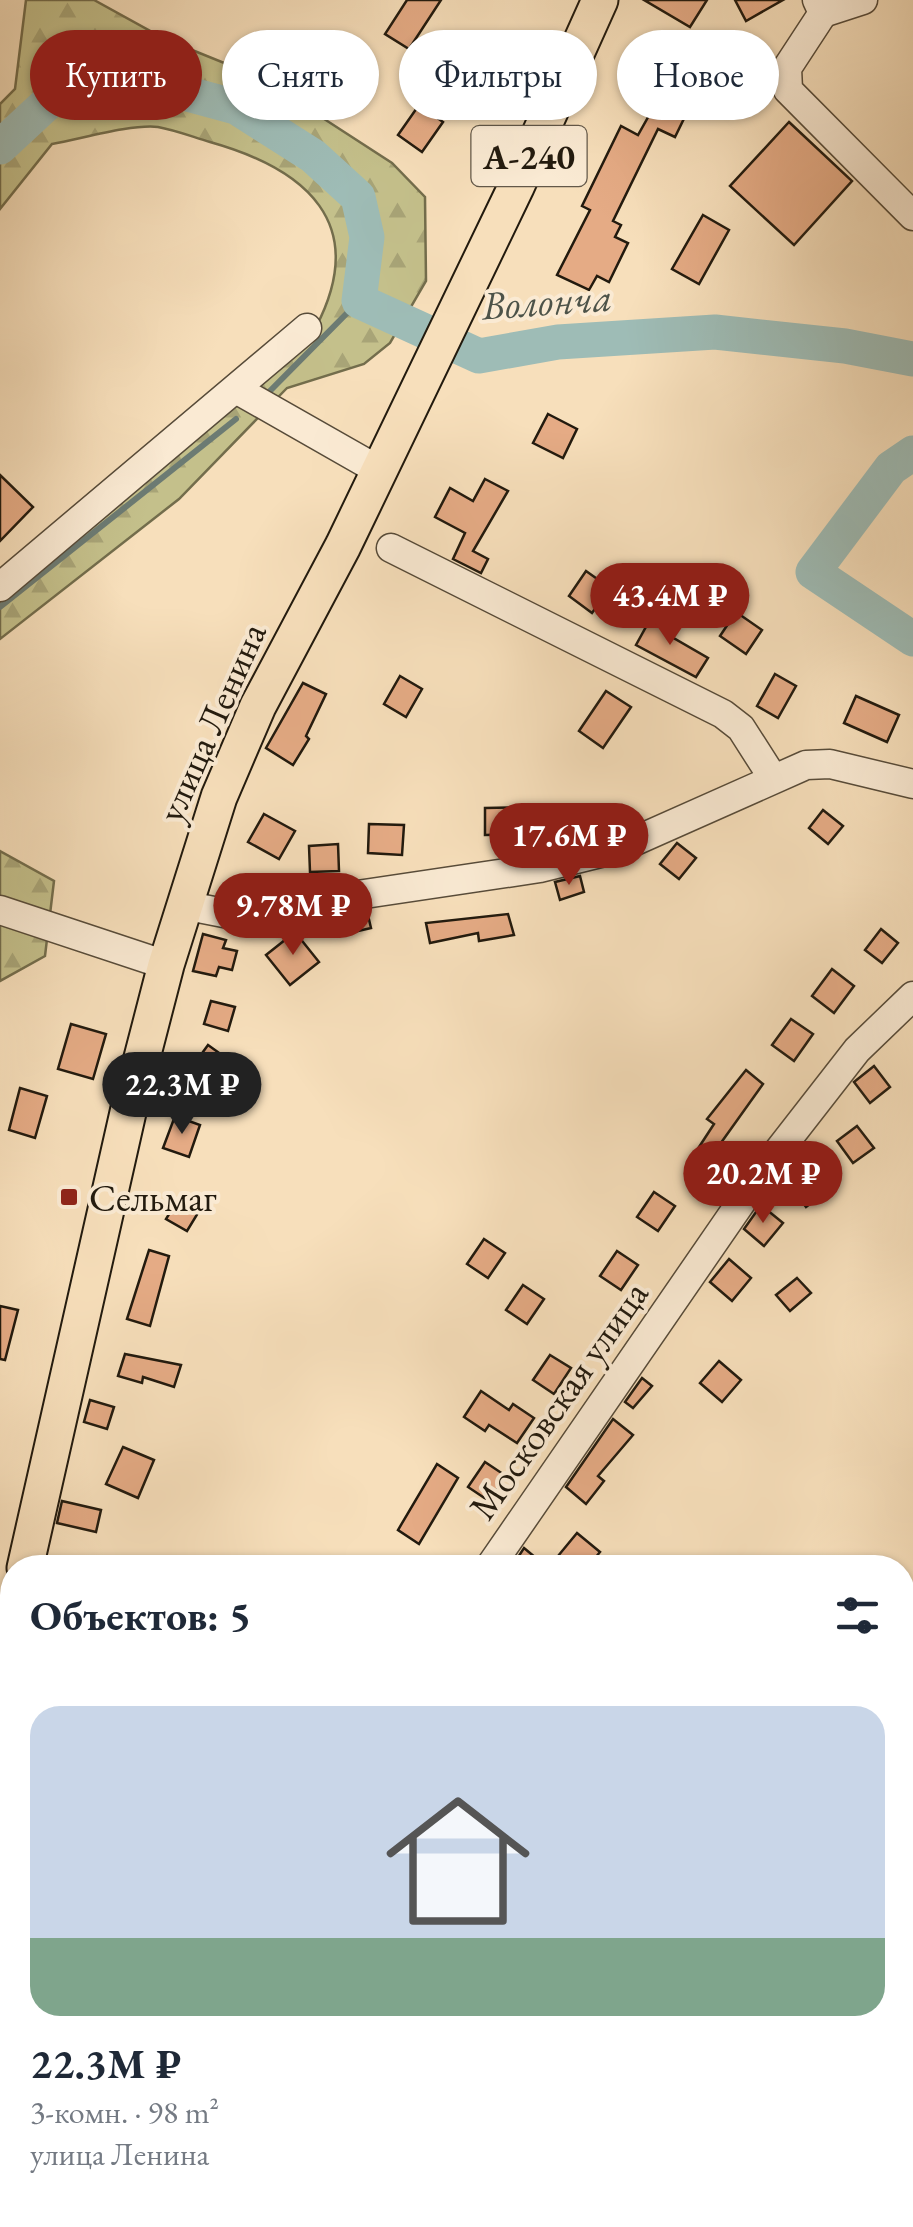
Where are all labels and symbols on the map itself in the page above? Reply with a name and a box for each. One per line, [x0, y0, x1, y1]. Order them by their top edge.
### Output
road number: А-240 [472, 126, 586, 186]
water label: Волонча [479, 271, 614, 332]
pin: 43.4M ₽ [578, 563, 762, 648]
street label: улица Ленина [145, 614, 277, 829]
pin: 17.6M ₽ [477, 803, 661, 888]
pin: 9.78M ₽ [201, 873, 385, 958]
pin: 22.3M ₽ [90, 1052, 274, 1137]
pin: 20.2M ₽ [671, 1141, 855, 1226]
place label: Сельмаг [89, 1173, 217, 1222]
marker: Сельмаг [58, 1186, 80, 1208]
street label: Московская улица [457, 1270, 659, 1529]

